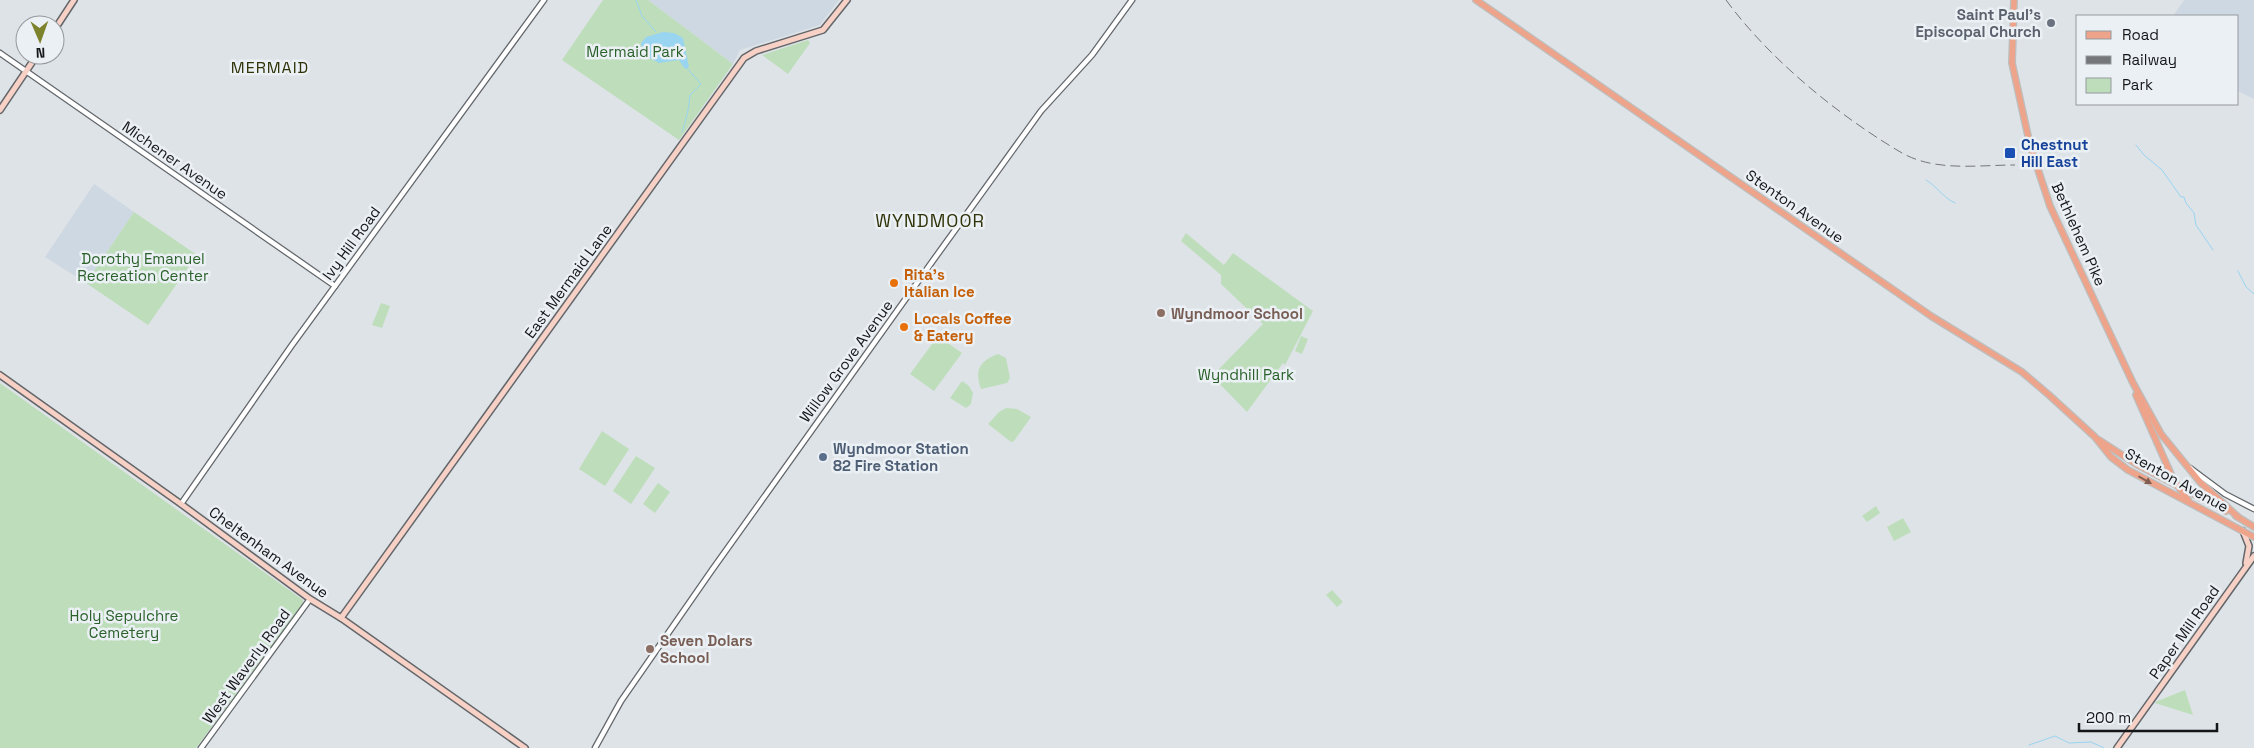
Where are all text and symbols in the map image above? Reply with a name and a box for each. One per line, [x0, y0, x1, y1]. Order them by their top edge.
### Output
place label: Saint Paul's Episcopal Church [1916, 5, 2041, 41]
north arrow [15, 15, 65, 65]
legend [2076, 15, 2239, 105]
marker: Saint Paul's Episcopal Church [2045, 17, 2057, 29]
text: Road [2122, 25, 2159, 44]
park label: Mermaid Park [586, 42, 684, 61]
text: N [35, 44, 45, 62]
text: Railway [2122, 50, 2177, 69]
district label: MERMAID [231, 57, 309, 78]
text: Park [2122, 75, 2153, 94]
street label: Michener Avenue [119, 117, 231, 203]
place label: Chestnut Hill East [2021, 135, 2088, 171]
marker: Chestnut Hill East [2003, 146, 2017, 160]
street label: Stenton Avenue [1742, 165, 1848, 247]
street label: Bethlehem Pike [2048, 179, 2110, 289]
street label: Ivy Hill Road [318, 202, 384, 284]
district label: WYNDMOOR [875, 209, 985, 232]
street label: East Mermaid Lane [520, 220, 616, 342]
park label: Dorothy Emanuel Recreation Center [77, 249, 209, 285]
place label: Rita's Italian Ice [904, 265, 975, 301]
marker: Rita's Italian Ice [888, 277, 900, 289]
street label: Willow Grove Avenue [795, 296, 897, 426]
place label: Wyndmoor School [1171, 304, 1303, 323]
marker: Wyndmoor School [1155, 307, 1167, 319]
place label: Locals Coffee & Eatery [914, 309, 1012, 345]
marker: Locals Coffee & Eatery [898, 321, 910, 333]
park label: Wyndhill Park [1198, 365, 1294, 384]
place label: Wyndmoor Station 82 Fire Station [833, 439, 969, 475]
street label: Stenton Avenue [2122, 444, 2232, 516]
marker: Wyndmoor Station 82 Fire Station [817, 451, 829, 463]
one-way arrow [2138, 475, 2151, 484]
street label: Cheltenham Avenue [205, 502, 333, 602]
street label: Paper Mill Road [2145, 581, 2223, 683]
street label: West Waverly Road [198, 605, 294, 727]
park label: Holy Sepulchre Cemetery [70, 606, 179, 642]
place label: Seven Dolars School [660, 631, 753, 667]
marker: Seven Dolars School [644, 643, 656, 655]
scale bar [2079, 700, 2216, 732]
text: 200 m [2086, 708, 2131, 727]

